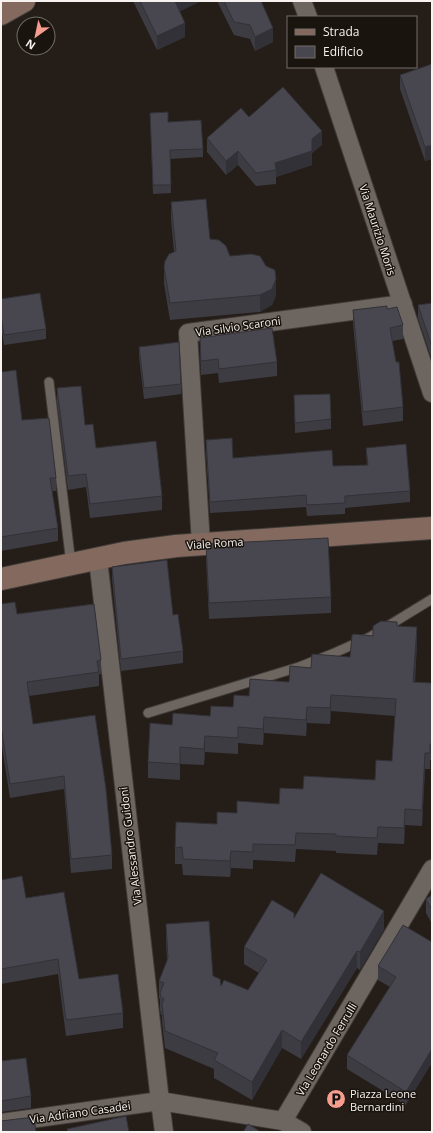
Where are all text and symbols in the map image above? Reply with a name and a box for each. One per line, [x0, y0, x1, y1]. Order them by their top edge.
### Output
north arrow [16, 16, 56, 56]
legend [287, 16, 417, 68]
text: Strada [323, 23, 359, 40]
text: N [22, 36, 38, 54]
text: Edificio [323, 43, 363, 60]
street label: Via Maurizio Moris [356, 183, 400, 277]
street label: Via Silvio Scaroni [195, 313, 281, 339]
street label: Viale Roma [186, 534, 244, 552]
street label: Via Alessandro Guidoni [115, 786, 145, 906]
street label: Via Leonardo Ferrulli [292, 1000, 360, 1098]
place label: Piazza Leone Bernardini [350, 1086, 416, 1114]
parking icon: Piazza Leone Bernardini [325, 1088, 347, 1110]
street label: Via Adriano Casadei [29, 1097, 131, 1127]

